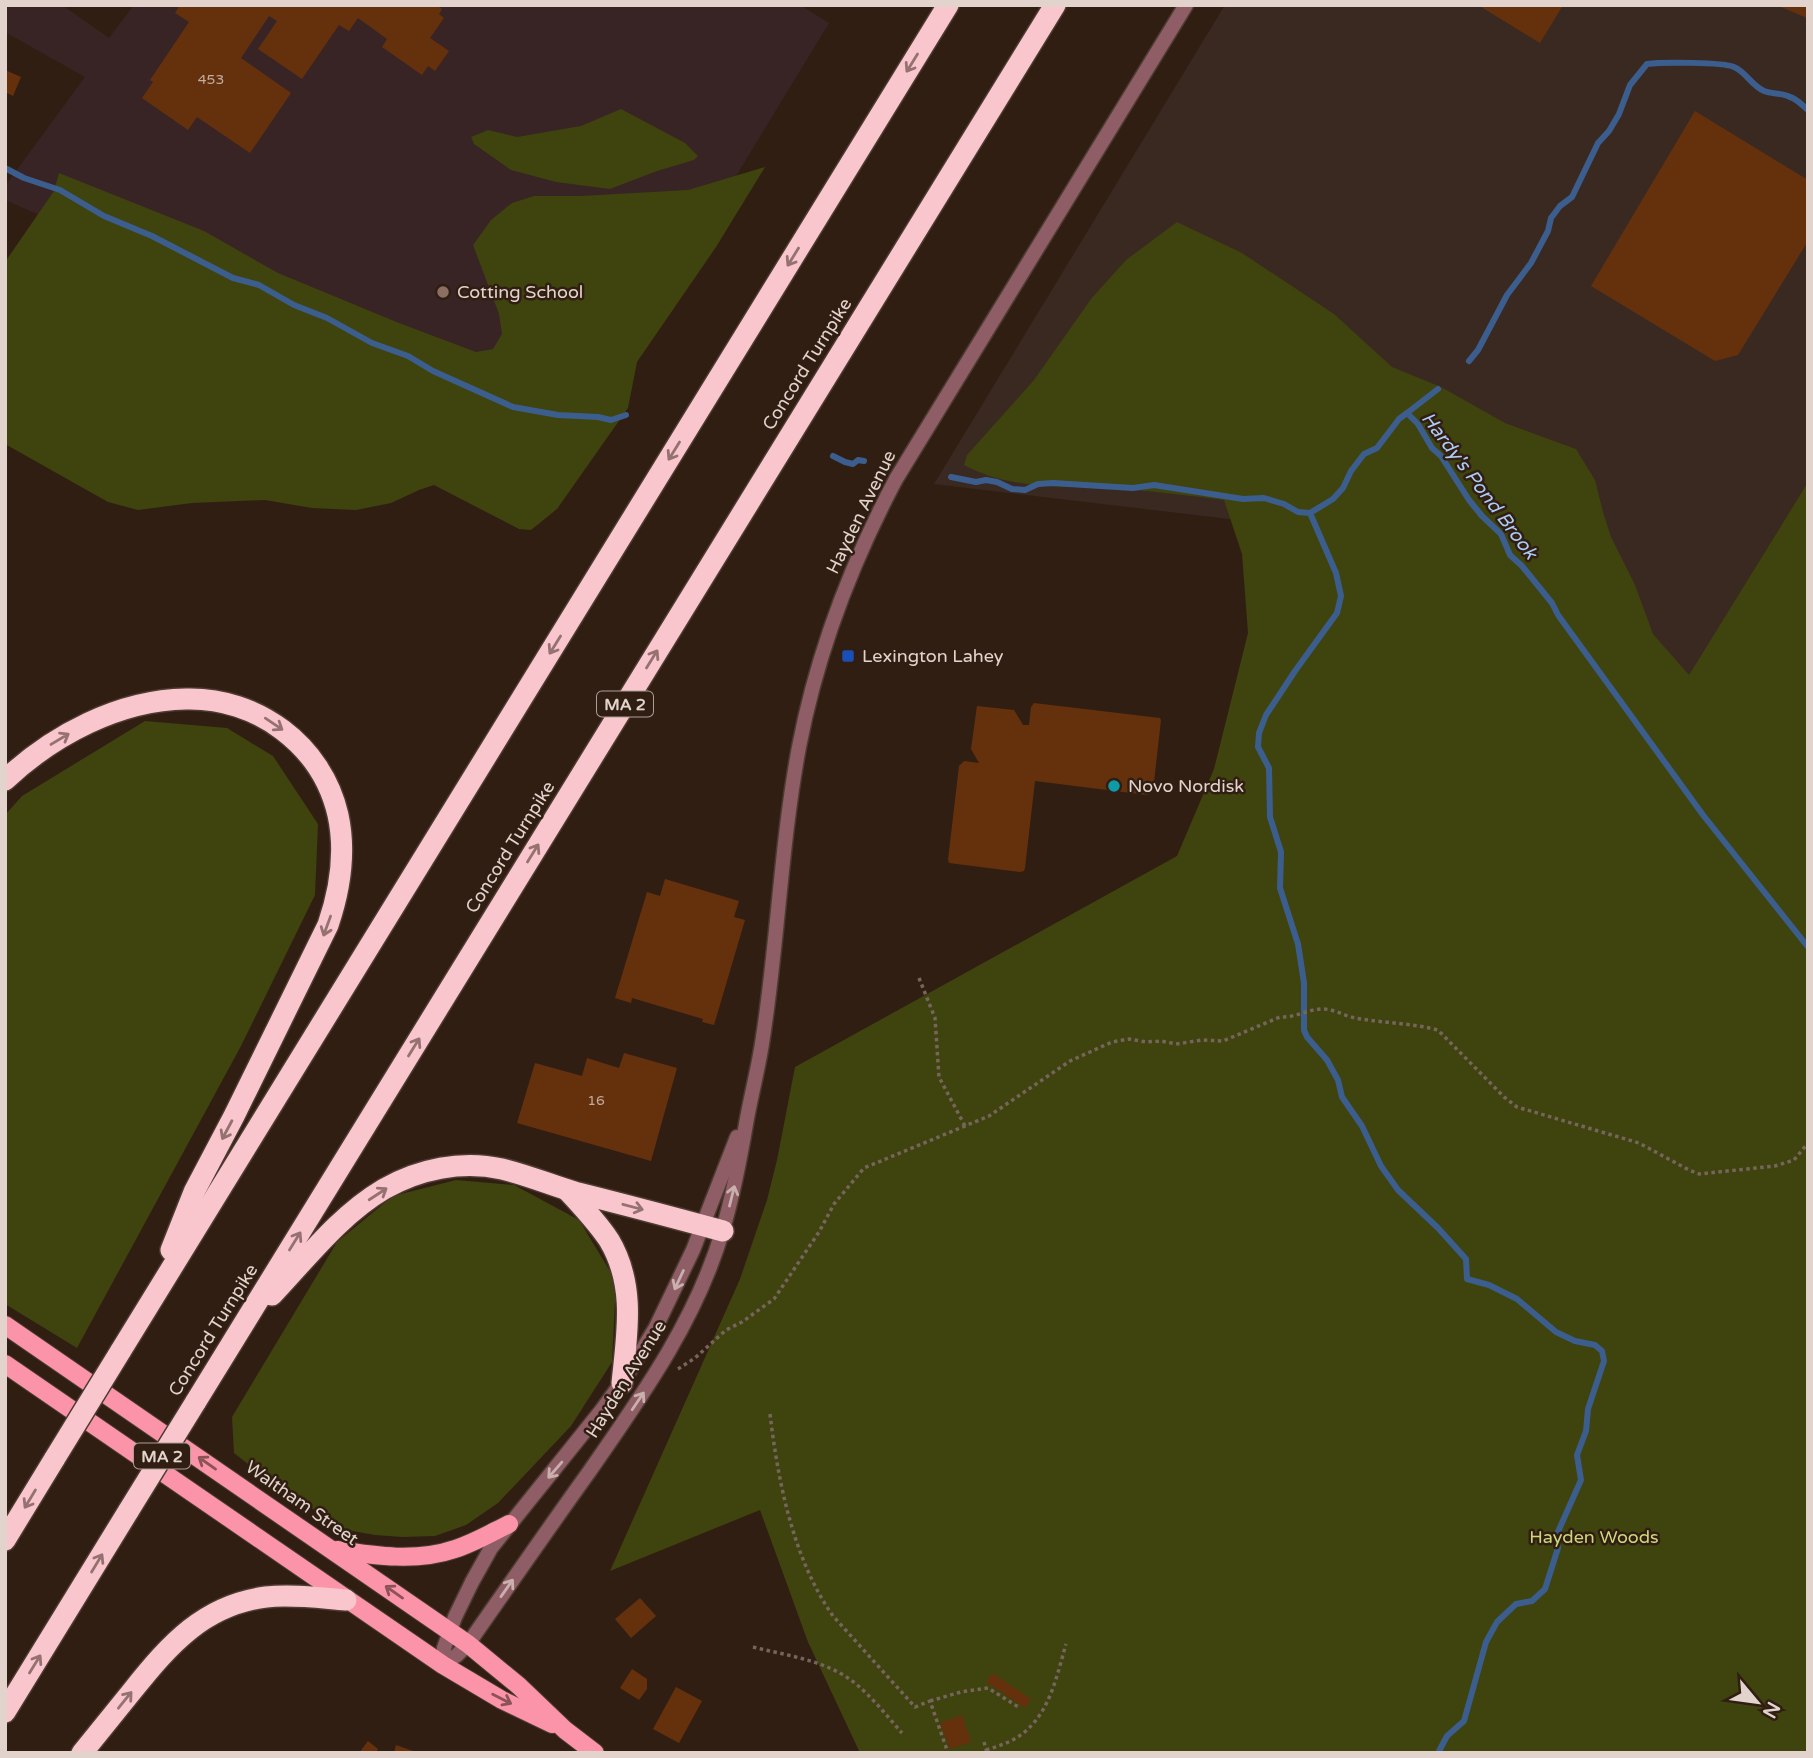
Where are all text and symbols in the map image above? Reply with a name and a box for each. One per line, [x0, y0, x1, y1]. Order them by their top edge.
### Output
one-way arrow [904, 53, 918, 73]
house number: 453 [198, 71, 224, 88]
one-way arrow [785, 247, 799, 267]
place label: Cotting School [457, 281, 583, 303]
marker: Cotting School [435, 284, 451, 300]
street label: Concord Turnpike [757, 294, 857, 434]
water label: Hardy's Pond Brook [1417, 408, 1543, 565]
one-way arrow [666, 441, 681, 460]
street label: Hayden Avenue [822, 447, 900, 577]
one-way arrow [547, 634, 561, 654]
place label: Lexington Lahey [862, 645, 1004, 667]
marker: Lexington Lahey [840, 648, 856, 664]
one-way arrow [646, 650, 660, 670]
road number: MA 2 [597, 692, 653, 716]
one-way arrow [264, 717, 284, 731]
one-way arrow [49, 731, 69, 745]
place label: Novo Nordisk [1128, 775, 1244, 797]
street label: Concord Turnpike [460, 777, 560, 917]
marker: Novo Nordisk [1106, 778, 1122, 794]
one-way arrow [526, 844, 540, 864]
one-way arrow [320, 915, 333, 937]
one-way arrow [406, 1038, 421, 1057]
house number: 16 [587, 1092, 605, 1109]
one-way arrow [220, 1120, 234, 1140]
one-way arrow [726, 1185, 739, 1208]
one-way arrow [367, 1186, 387, 1200]
one-way arrow [622, 1201, 644, 1214]
one-way arrow [288, 1231, 302, 1251]
street label: Concord Turnpike [163, 1260, 263, 1400]
one-way arrow [672, 1269, 686, 1290]
street label: Hayden Avenue [581, 1316, 671, 1442]
one-way arrow [631, 1392, 645, 1412]
road number: MA 2 [134, 1444, 190, 1468]
one-way arrow [198, 1456, 217, 1470]
street label: Waltham Street [241, 1456, 363, 1550]
one-way arrow [547, 1460, 563, 1478]
one-way arrow [23, 1489, 37, 1509]
park label: Hayden Woods [1529, 1526, 1659, 1548]
one-way arrow [90, 1553, 104, 1573]
one-way arrow [500, 1579, 515, 1598]
one-way arrow [385, 1585, 404, 1599]
one-way arrow [27, 1655, 42, 1674]
north arrow [1722, 1667, 1792, 1737]
one-way arrow [118, 1691, 133, 1709]
one-way arrow [491, 1693, 511, 1707]
text: N [1758, 1698, 1784, 1722]

